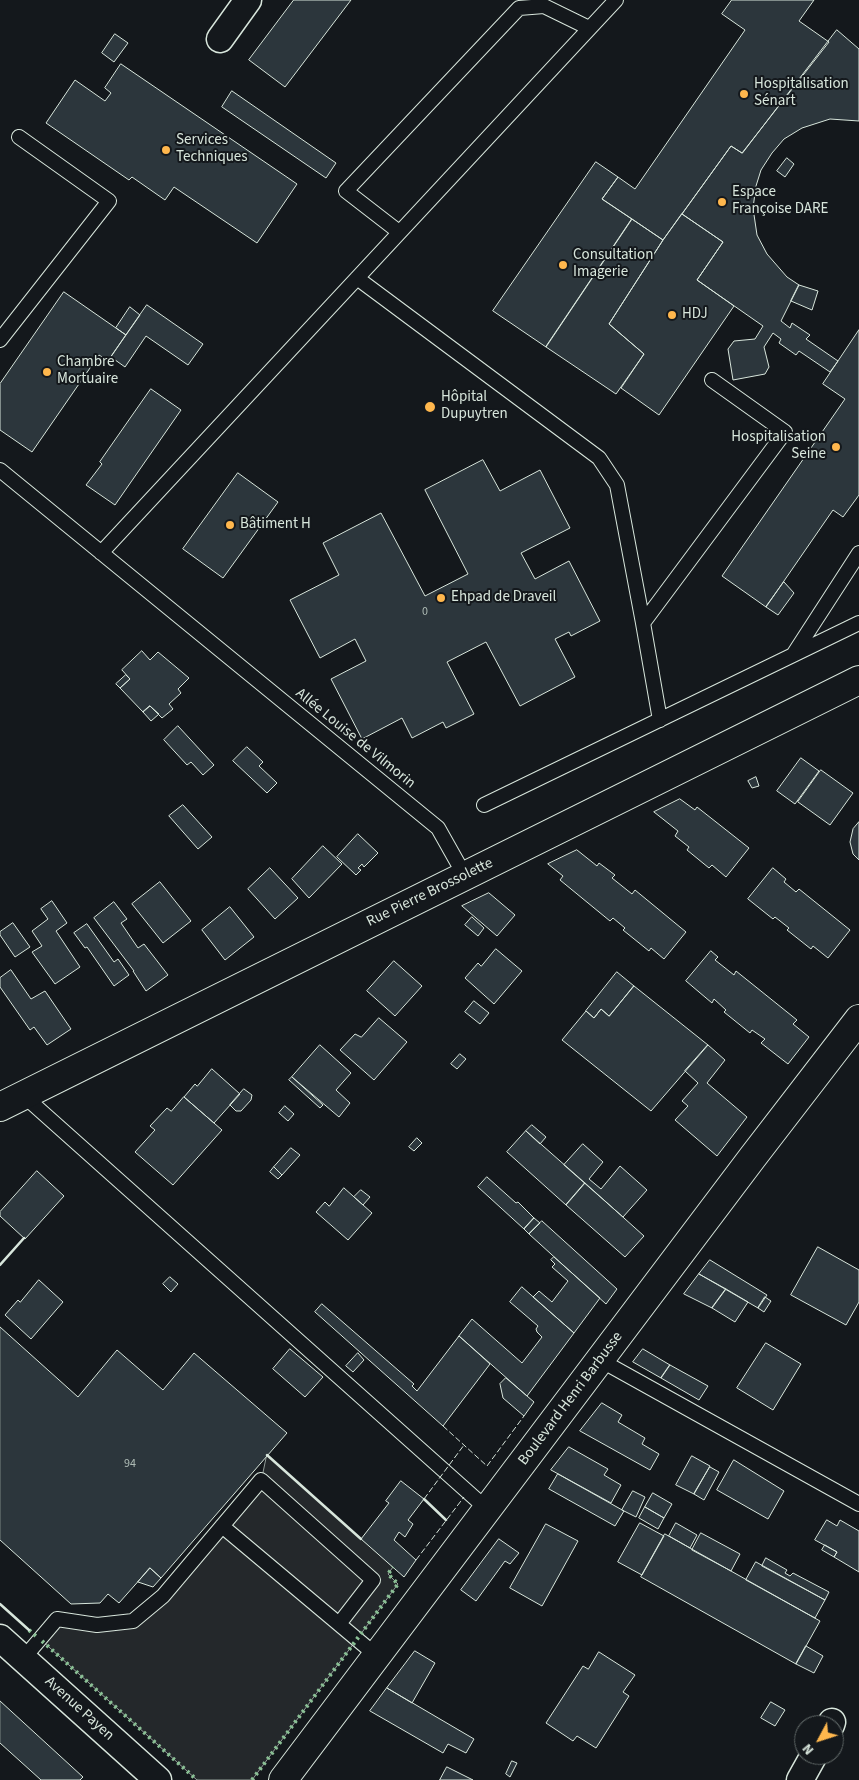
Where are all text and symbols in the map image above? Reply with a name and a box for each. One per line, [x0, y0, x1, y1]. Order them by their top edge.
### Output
place label: Hospitalisation Sénart [754, 76, 849, 111]
marker: Hospitalisation Sénart [738, 88, 750, 100]
place label: Services Techniques [176, 132, 248, 167]
marker: Services Techniques [160, 144, 172, 156]
place label: Espace Françoise DARE [732, 184, 828, 219]
marker: Espace Françoise DARE [716, 196, 728, 208]
place label: Consultation Imagerie [573, 247, 653, 282]
marker: Consultation Imagerie [557, 259, 569, 271]
place label: HDJ [682, 306, 708, 324]
marker: HDJ [666, 309, 678, 321]
place label: Chambre Mortuaire [57, 354, 118, 389]
marker: Chambre Mortuaire [41, 366, 53, 378]
place label: Hôpital Dupuytren [441, 389, 508, 424]
marker: Hôpital Dupuytren [423, 400, 437, 414]
place label: Hospitalisation Seine [731, 429, 826, 464]
marker: Hospitalisation Seine [830, 441, 842, 453]
place label: Bâtiment H [240, 516, 311, 534]
marker: Bâtiment H [224, 519, 236, 531]
place label: Ehpad de Draveil [451, 589, 556, 607]
marker: Ehpad de Draveil [435, 592, 447, 604]
house number: 0 [422, 605, 428, 619]
street label: Allée Louise de Vilmorin [291, 685, 419, 793]
street label: Rue Pierre Brossolette [364, 855, 496, 931]
street label: Boulevard Henri Barbusse [515, 1329, 627, 1469]
house number: 94 [124, 1457, 136, 1471]
street label: Avenue Payen [41, 1673, 117, 1745]
north arrow [794, 1715, 844, 1765]
text: N [798, 1739, 819, 1759]

